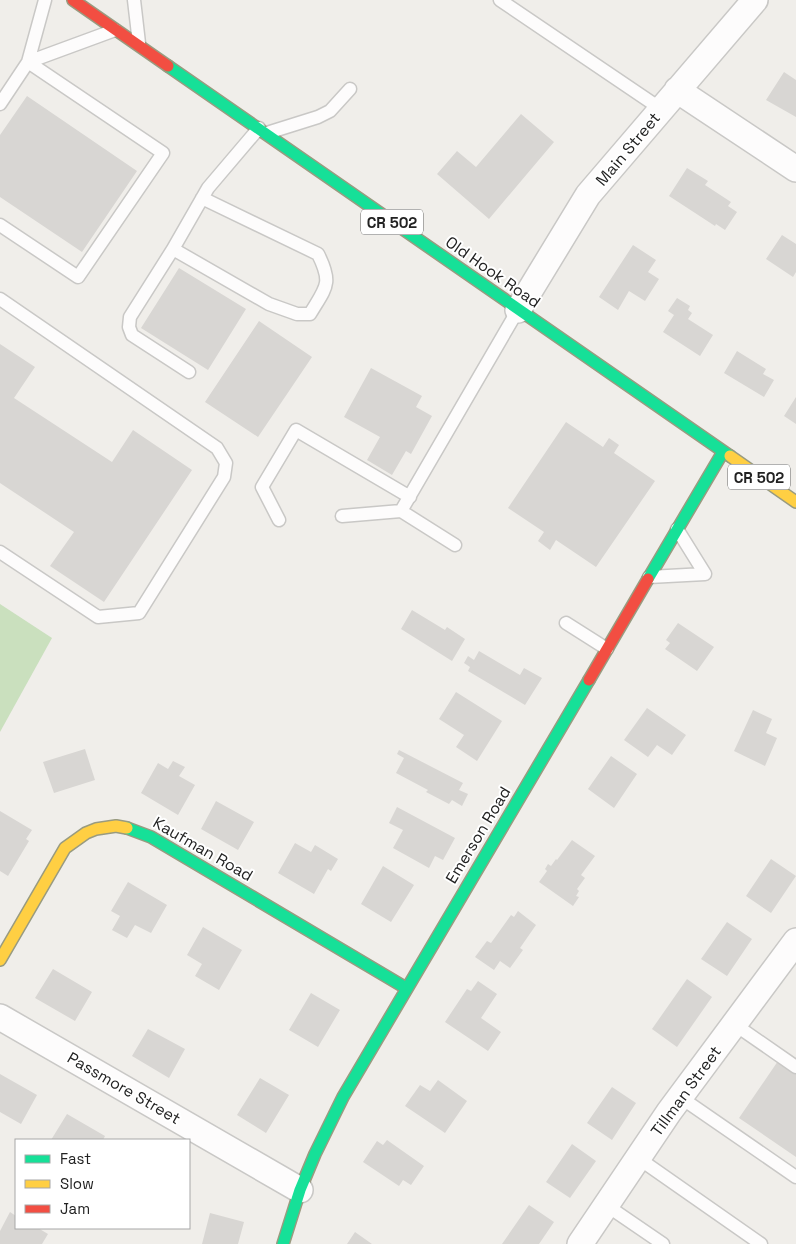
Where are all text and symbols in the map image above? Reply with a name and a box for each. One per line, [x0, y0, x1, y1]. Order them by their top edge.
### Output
street label: Main Street [591, 108, 665, 190]
road number: CR 502 [361, 210, 423, 234]
street label: Old Hook Road [441, 231, 545, 313]
road number: CR 502 [728, 464, 790, 490]
street label: Emerson Road [441, 783, 515, 887]
street label: Kaufman Road [149, 812, 257, 886]
street label: Tillman Street [646, 1042, 726, 1140]
street label: Passmore Street [64, 1047, 184, 1129]
legend [15, 1139, 190, 1229]
text: Fast [60, 1149, 91, 1168]
text: Slow [60, 1174, 94, 1193]
text: Jam [60, 1199, 90, 1218]

